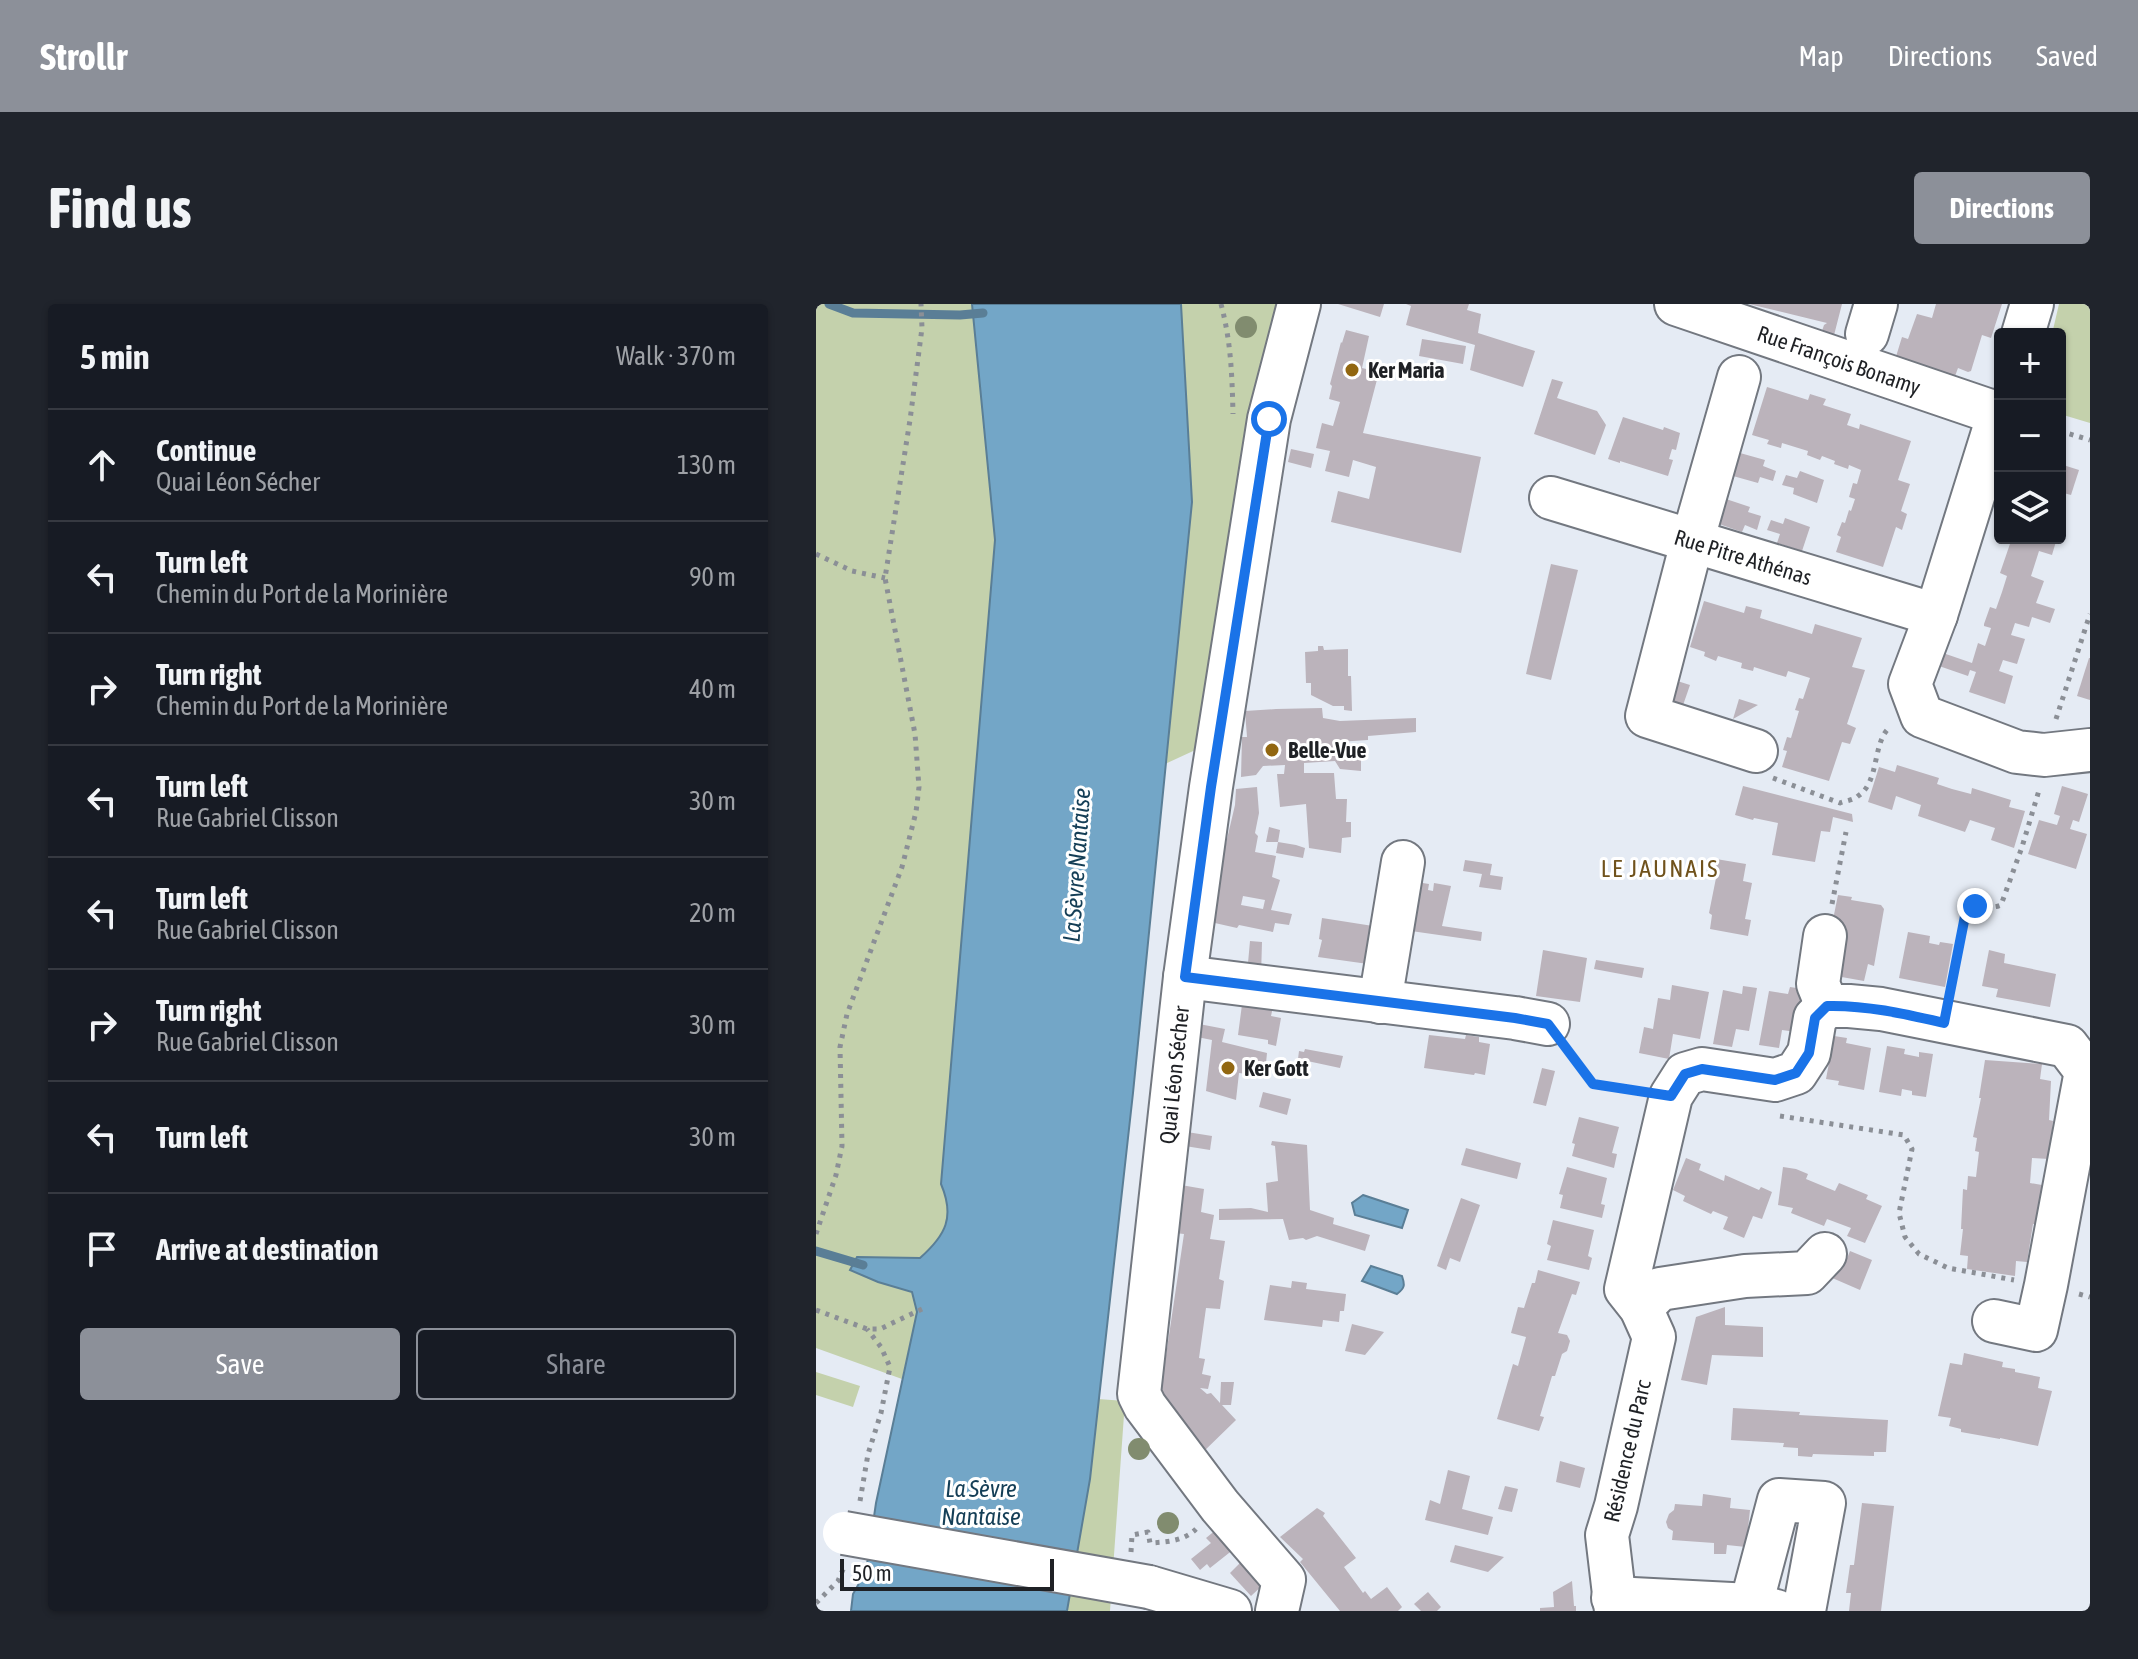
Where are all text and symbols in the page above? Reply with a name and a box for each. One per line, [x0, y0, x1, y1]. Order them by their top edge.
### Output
text: Strollr [40, 35, 127, 78]
text: Map [1799, 40, 1844, 72]
text: Directions [1888, 40, 1992, 72]
text: Saved [2036, 40, 2098, 72]
button: Directions [1914, 172, 2090, 244]
text: Find us [48, 176, 192, 240]
street label: Rue François Bonamy [1754, 320, 1924, 400]
map controls [1994, 328, 2066, 544]
button: + [1994, 328, 2066, 400]
text: 5 min [80, 337, 149, 376]
text: Walk · 370 m [616, 341, 736, 371]
place label: Ker Maria [1368, 357, 1445, 383]
marker: Ker Maria [1343, 361, 1361, 379]
button: − [1994, 400, 2066, 472]
route start [1251, 401, 1287, 437]
text: Continue [156, 433, 256, 467]
icon: ahead [80, 443, 124, 487]
text: 130 m [677, 450, 736, 480]
text: Quai Léon Sécher [156, 467, 320, 497]
button: layers [1994, 472, 2066, 544]
street label: Rue Pitre Athénas [1671, 524, 1815, 590]
text: Turn left [156, 545, 248, 579]
icon: left [80, 555, 124, 599]
text: 90 m [689, 562, 736, 592]
text: Chemin du Port de la Morinière [156, 579, 448, 609]
text: Turn right [156, 657, 262, 691]
icon: right [80, 667, 124, 711]
text: 40 m [689, 674, 736, 704]
text: Chemin du Port de la Morinière [156, 691, 448, 721]
place label: Belle-Vue [1288, 737, 1366, 763]
marker: Belle-Vue [1263, 741, 1281, 759]
text: Turn left [156, 769, 248, 803]
icon: left [80, 779, 124, 823]
text: 30 m [689, 786, 736, 816]
water label: La Sèvre Nantaise [1058, 787, 1095, 943]
text: Rue Gabriel Clisson [156, 803, 339, 833]
district label: LE JAUNAIS [1601, 855, 1719, 882]
text: Turn left [156, 881, 248, 915]
route end [1957, 888, 1993, 924]
icon: left [80, 891, 124, 935]
text: 20 m [689, 898, 736, 928]
text: Rue Gabriel Clisson [156, 915, 339, 945]
text: Turn right [156, 993, 262, 1027]
icon: right [80, 1003, 124, 1047]
street label: Quai Léon Sécher [1154, 1004, 1194, 1145]
text: 30 m [689, 1010, 736, 1040]
text: Rue Gabriel Clisson [156, 1027, 339, 1057]
place label: Ker Gott [1244, 1055, 1309, 1081]
marker: Ker Gott [1219, 1059, 1237, 1077]
icon: left [80, 1115, 124, 1159]
text: Turn left [156, 1120, 248, 1154]
text: 30 m [689, 1122, 736, 1152]
icon: arrive [80, 1227, 124, 1271]
text: Arrive at destination [156, 1232, 378, 1266]
button: Save [80, 1328, 400, 1400]
button: Share [416, 1328, 736, 1400]
street label: Résidence du Parc [1598, 1376, 1656, 1525]
water label: La Sèvre Nantaise [941, 1475, 1021, 1530]
scale bar [840, 1555, 1054, 1591]
text: 50 m [852, 1560, 892, 1586]

